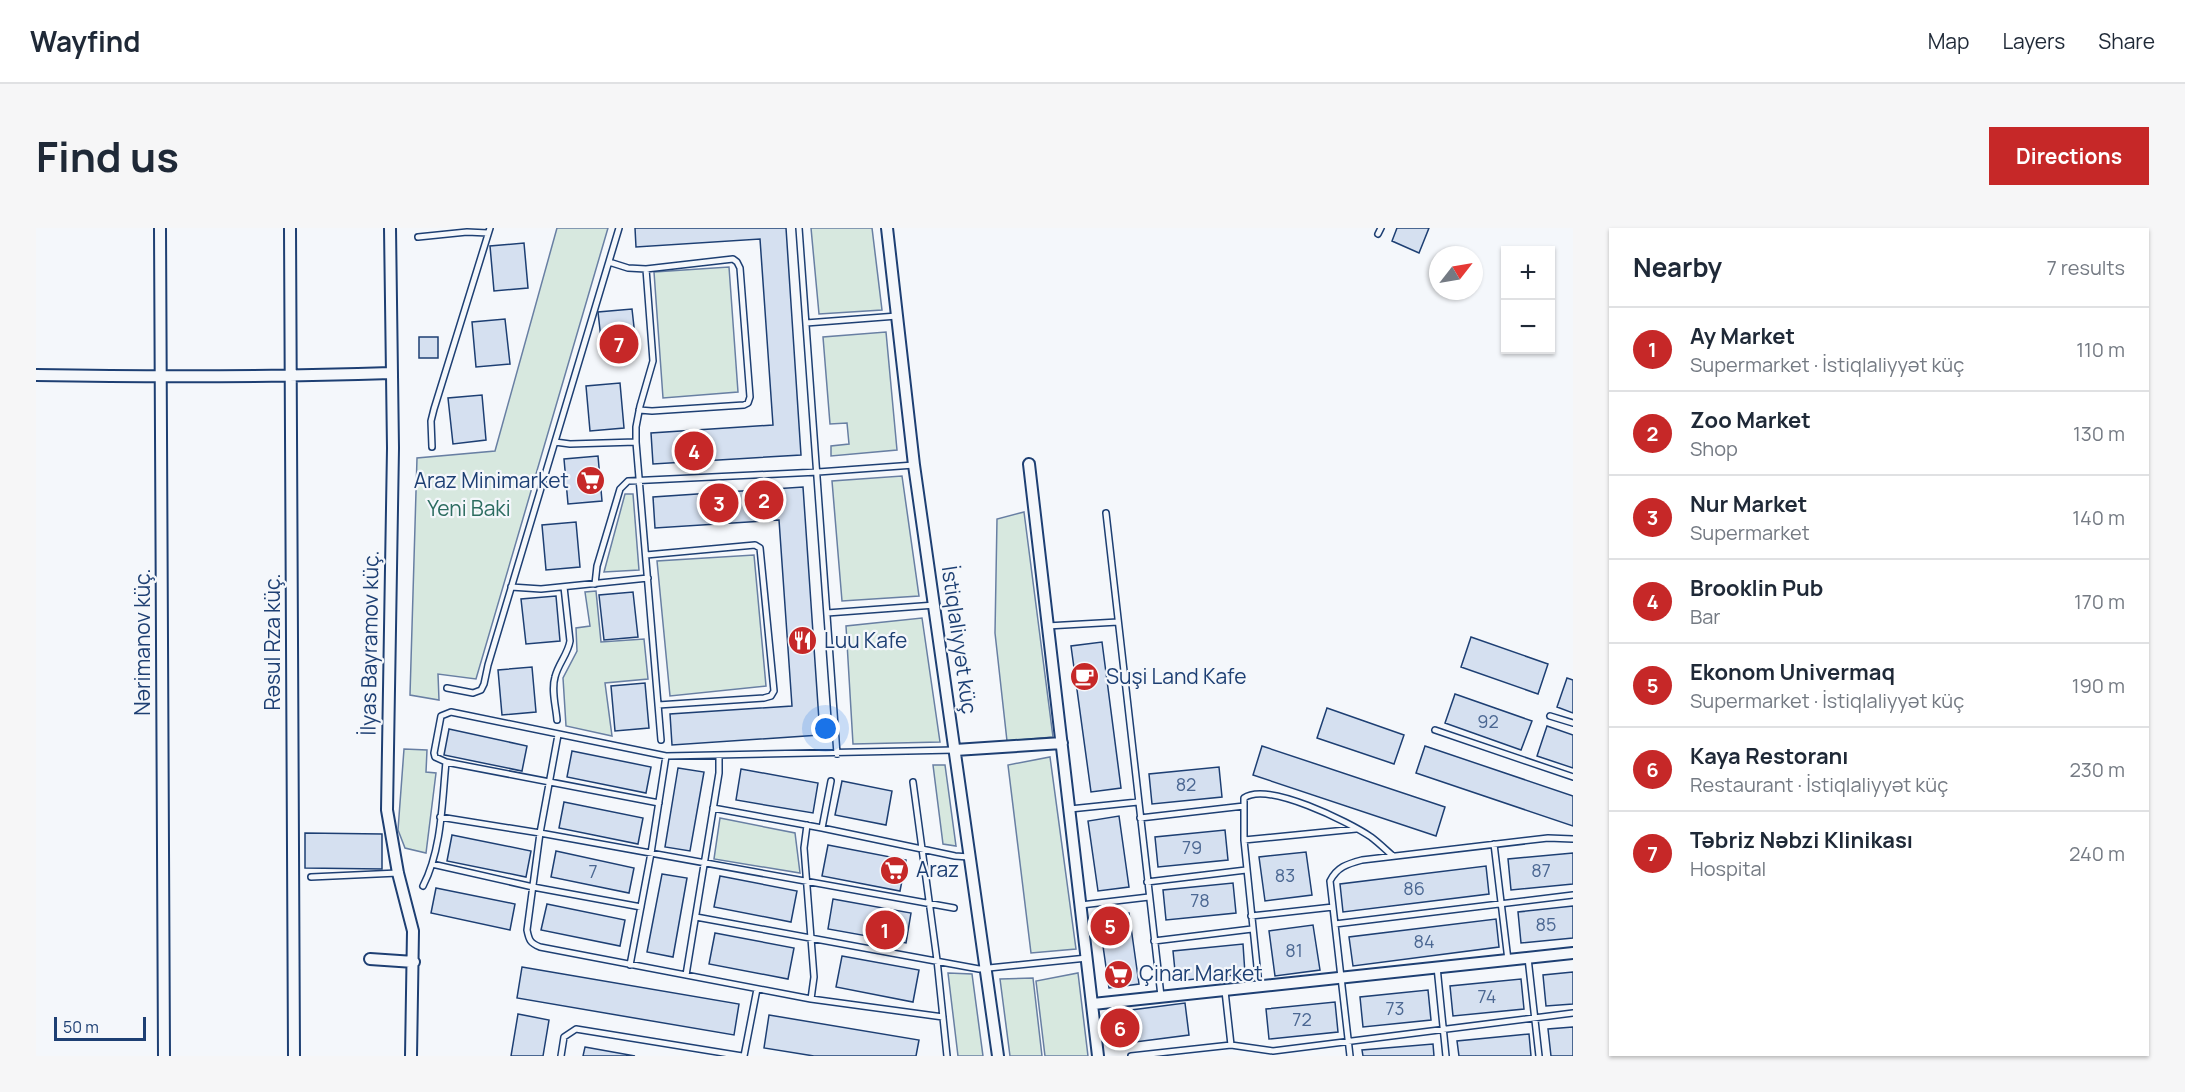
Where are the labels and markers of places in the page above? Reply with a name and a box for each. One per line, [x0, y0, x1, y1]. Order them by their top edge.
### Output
pin: 7 [600, 322, 638, 366]
pin: 4 [674, 428, 714, 474]
supermarket icon: Araz Minimarket [574, 465, 606, 497]
place label: Araz Minimarket [414, 466, 569, 494]
pin: 2 [744, 478, 784, 522]
pin: 3 [700, 480, 738, 526]
restaurant icon: Luu Kafe [787, 625, 819, 657]
place label: Luu Kafe [824, 626, 907, 654]
cafe icon: Suşi Land Kafe [1069, 661, 1101, 693]
place label: Suşi Land Kafe [1106, 662, 1246, 690]
supermarket icon: Araz [879, 854, 911, 886]
place label: Araz [916, 855, 959, 883]
pin: 5 [1090, 904, 1130, 948]
pin: 1 [866, 908, 904, 952]
supermarket icon: Çinar Market [1102, 958, 1134, 990]
place label: Çinar Market [1139, 959, 1263, 987]
pin: 6 [1100, 1006, 1140, 1050]

